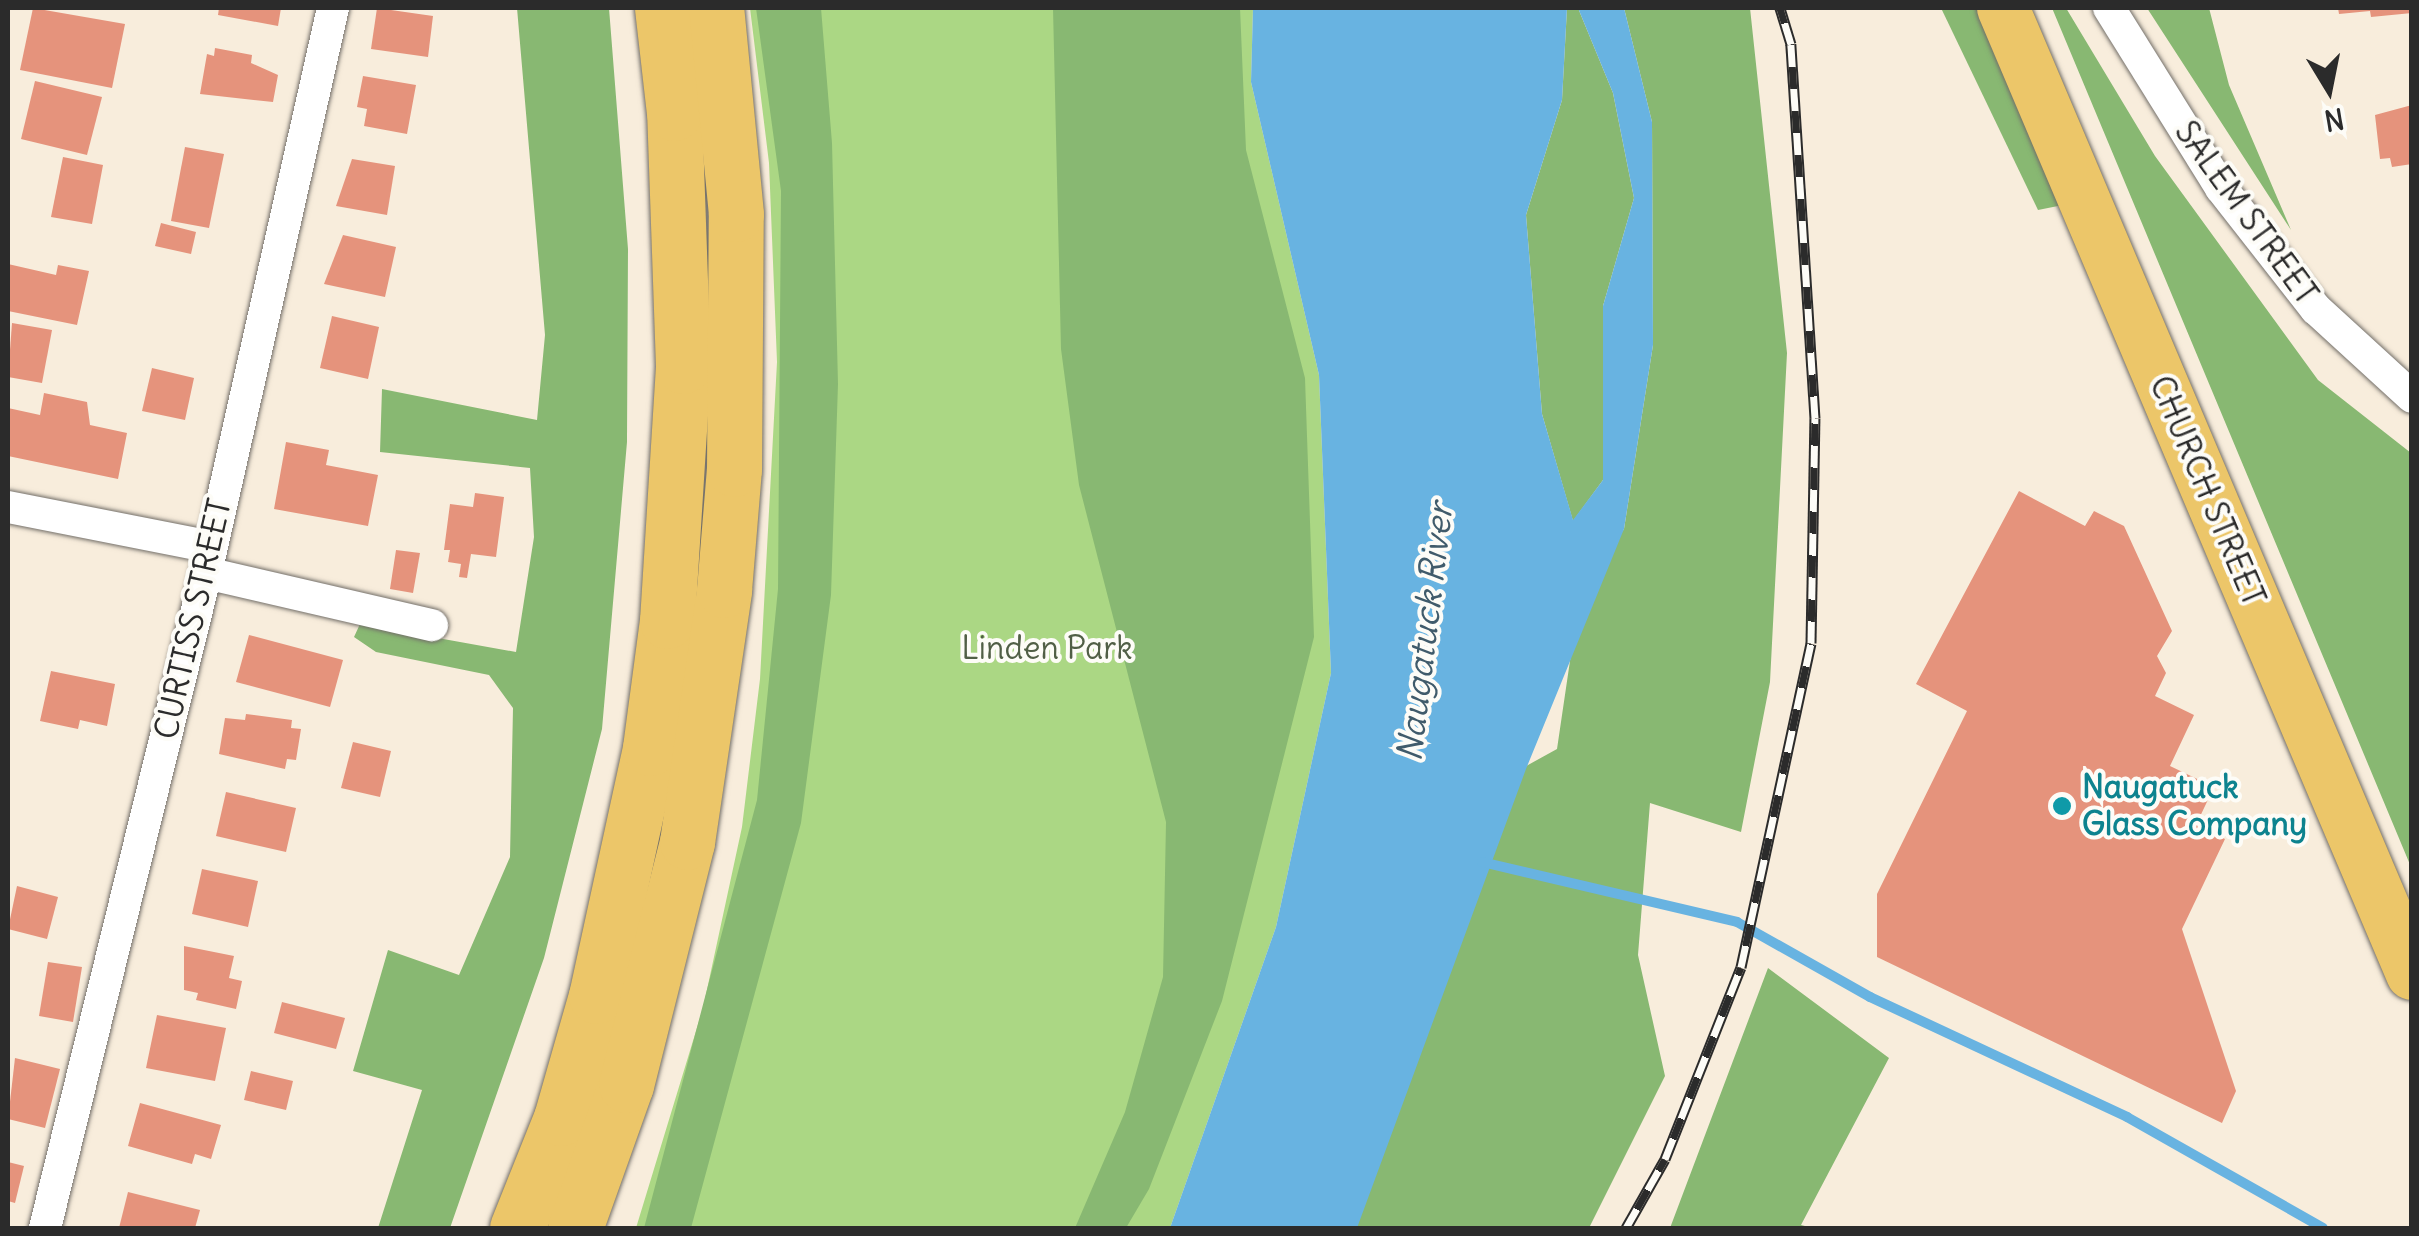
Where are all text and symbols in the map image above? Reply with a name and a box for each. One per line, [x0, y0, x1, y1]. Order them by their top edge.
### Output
north arrow [2279, 40, 2379, 140]
text: N [2322, 100, 2347, 139]
street label: SALEM STREET [2167, 114, 2325, 312]
street label: CHURCH STREET [2141, 370, 2273, 612]
street label: CURTISS STREET [147, 495, 239, 743]
water label: Naugatuck River [1387, 501, 1461, 763]
park label: Linden Park [961, 629, 1133, 667]
place label: Naugatuck Glass Company [2082, 769, 2307, 844]
marker: Naugatuck Glass Company [2051, 795, 2073, 817]

